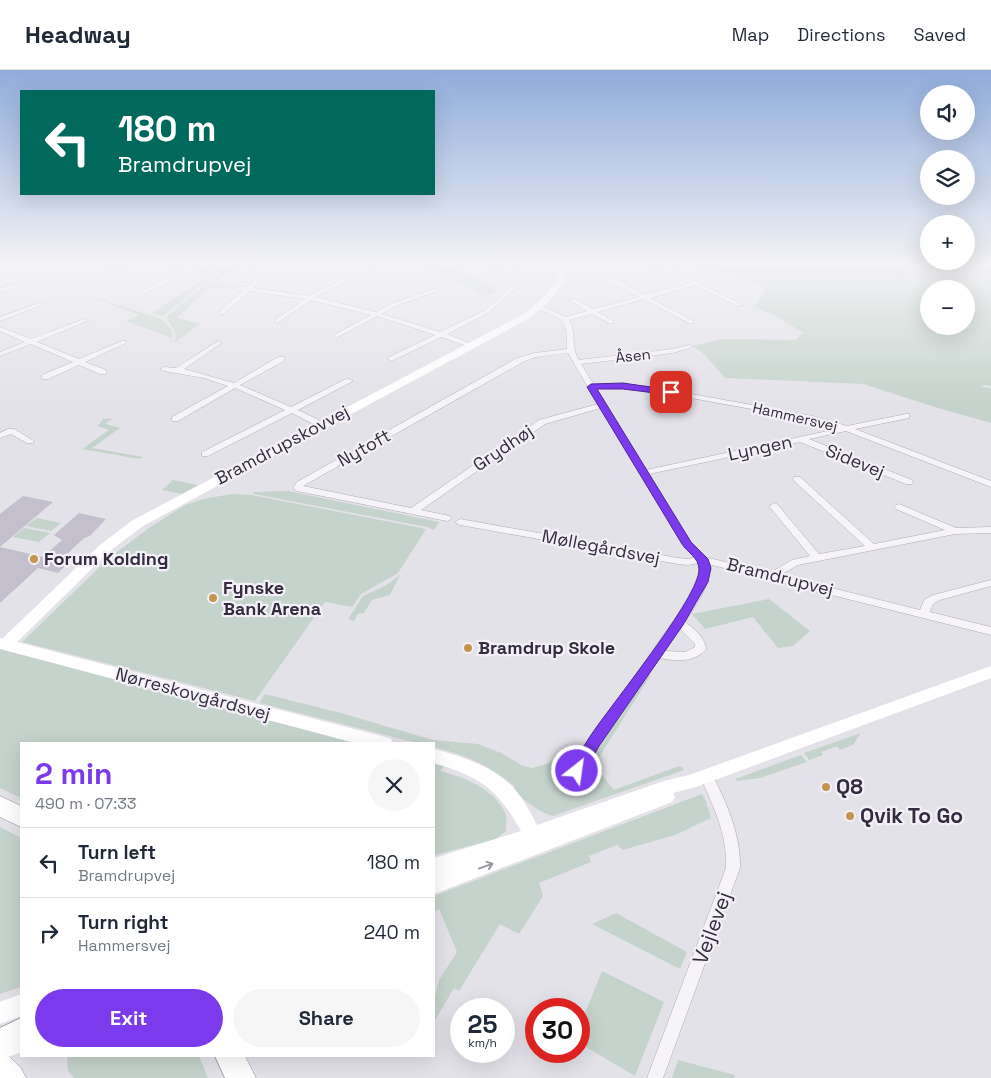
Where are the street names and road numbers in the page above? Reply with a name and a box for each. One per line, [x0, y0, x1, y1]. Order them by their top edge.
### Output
street label: Åsen [614, 344, 652, 367]
street label: Hammersvej [751, 398, 839, 436]
street label: Bramdrupskovvej [211, 399, 353, 490]
street label: Grydhøj [468, 419, 537, 476]
street label: Nytoft [333, 424, 395, 472]
street label: Lyngen [726, 429, 794, 466]
street label: Sidevej [822, 438, 888, 483]
street label: Møllegårdsvej [540, 524, 662, 569]
street label: Bramdrupvej [724, 552, 836, 601]
street label: Nørreskovgårdsvej [113, 662, 273, 725]
street label: Vejlevej [686, 888, 737, 968]

